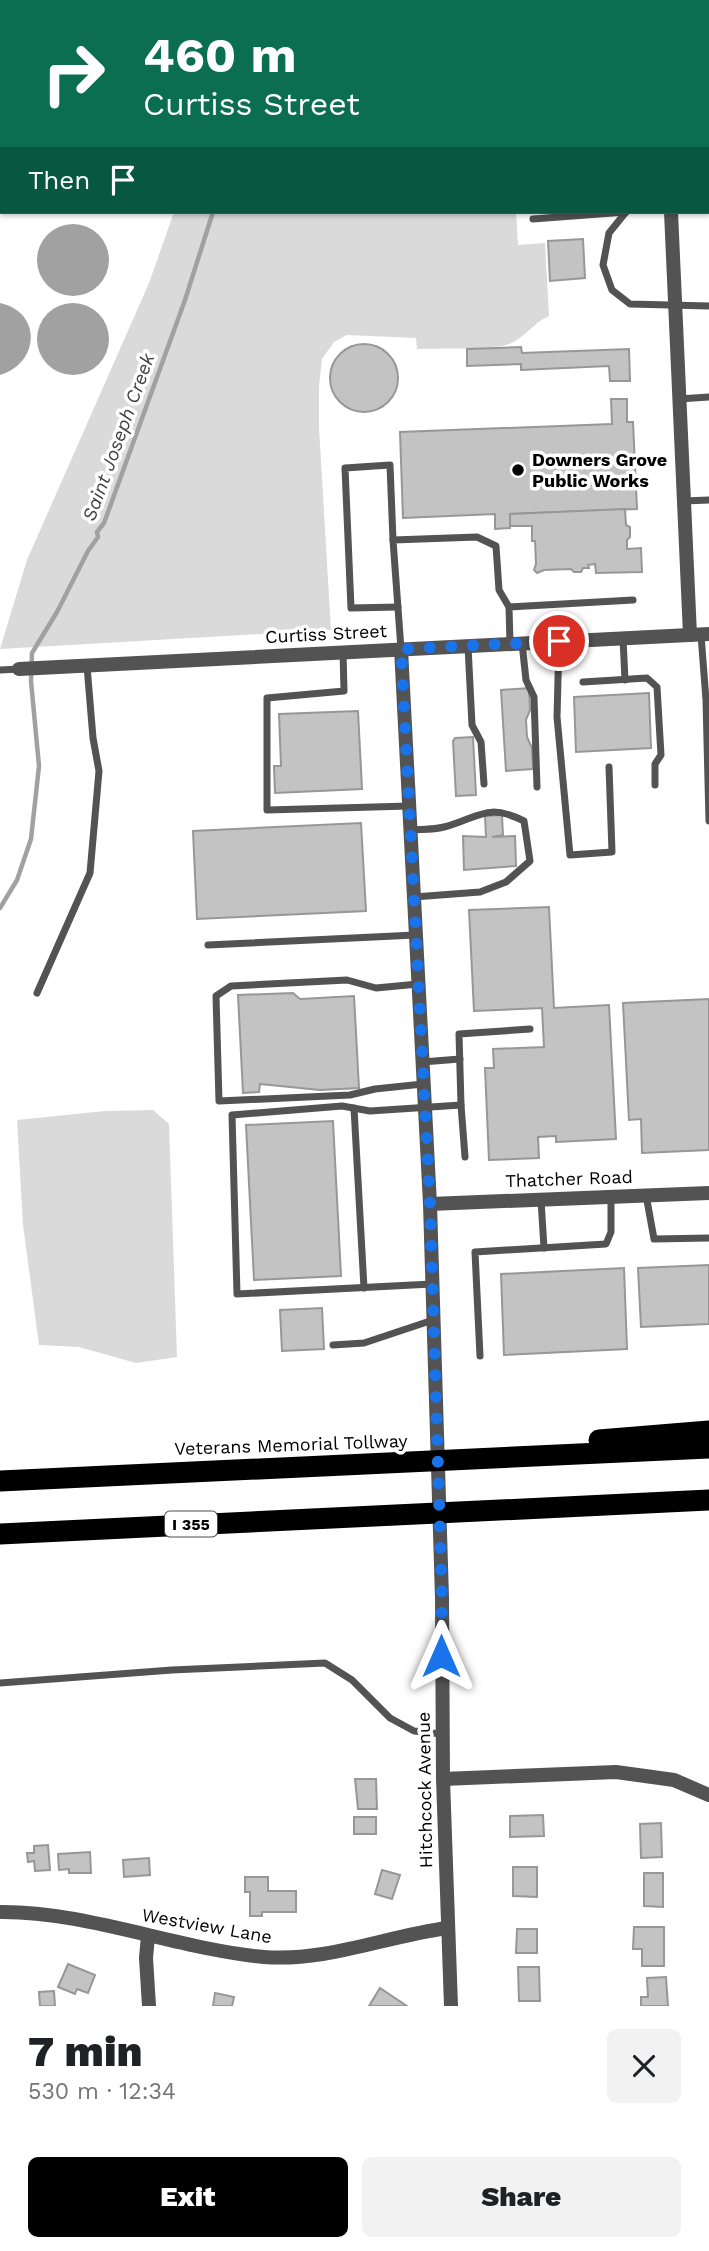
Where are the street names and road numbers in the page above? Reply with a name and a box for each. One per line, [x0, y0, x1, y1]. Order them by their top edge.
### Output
street label: Curtiss Street [265, 620, 388, 647]
street label: Thatcher Road [505, 1166, 633, 1191]
street label: Veterans Memorial Tollway [174, 1430, 409, 1459]
road number: I 355 [165, 1512, 217, 1536]
street label: Hitchcock Avenue [413, 1712, 436, 1868]
street label: Westview Lane [140, 1904, 274, 1947]

